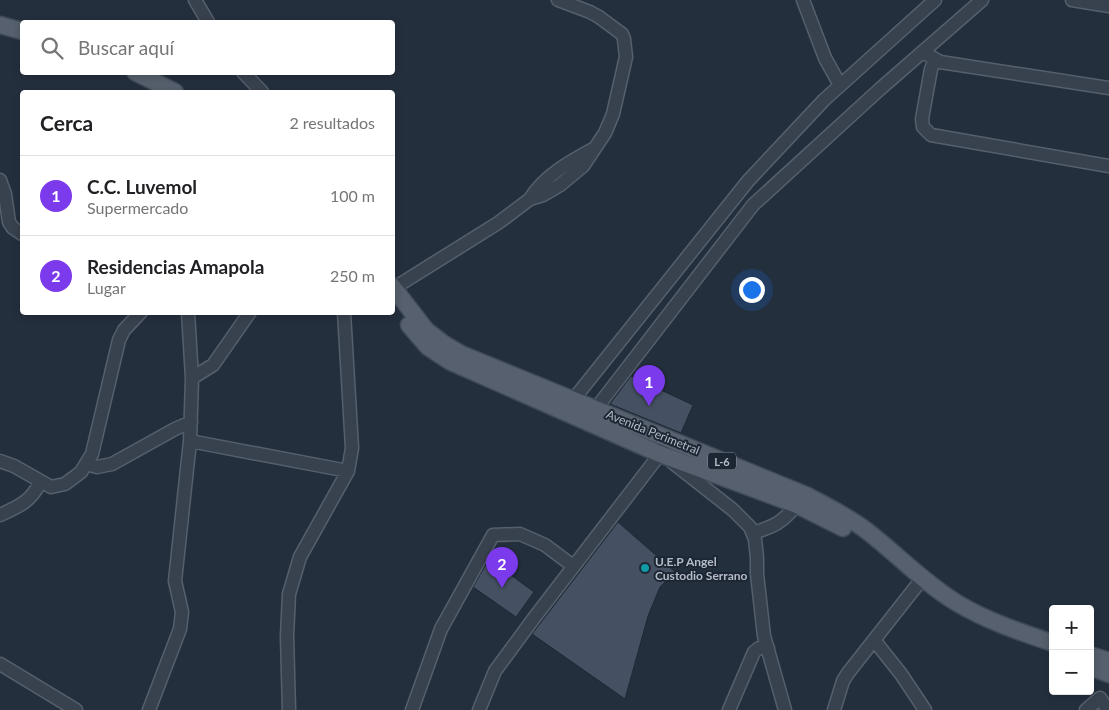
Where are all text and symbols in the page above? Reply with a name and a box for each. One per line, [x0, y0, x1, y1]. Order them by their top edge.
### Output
search box [20, 20, 395, 75]
icon: search [38, 34, 66, 62]
text: Buscar aquí [78, 36, 174, 59]
text: Cerca [40, 110, 93, 135]
text: 2 resultados [289, 113, 375, 132]
text: C.C. Luvemol [87, 175, 197, 198]
text: 1 [51, 186, 61, 205]
text: 100 m [330, 186, 375, 205]
text: Supermercado [87, 198, 188, 217]
text: Residencias Amapola [87, 255, 264, 278]
text: 2 [51, 266, 61, 285]
text: 250 m [330, 266, 375, 285]
your location [739, 277, 765, 303]
text: Lugar [87, 278, 126, 297]
pin: 1 [633, 365, 665, 406]
street label: Avenida Perimetral [604, 406, 702, 458]
road number: L-6 [708, 452, 736, 470]
pin: 2 [486, 547, 518, 588]
place label: U.E.P Angel Custodio Serrano [655, 554, 748, 583]
marker: U.E.P Angel Custodio Serrano [639, 562, 651, 574]
map controls [1049, 605, 1094, 695]
button: + [1049, 605, 1094, 650]
button: − [1049, 650, 1094, 695]

